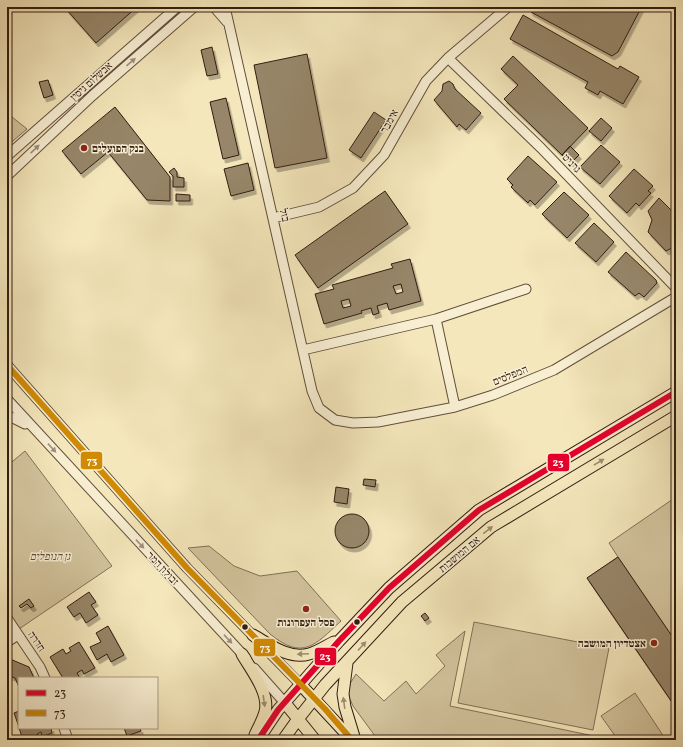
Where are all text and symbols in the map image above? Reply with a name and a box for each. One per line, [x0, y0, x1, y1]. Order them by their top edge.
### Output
one-way arrow [126, 57, 137, 66]
street label: אבשלום גיסין [68, 59, 117, 105]
street label: אימבר [378, 107, 403, 136]
place label: בנק הפועלים [92, 142, 144, 157]
marker: בנק הפועלים [79, 143, 89, 153]
one-way arrow [31, 145, 40, 154]
street label: גרניט [558, 151, 584, 177]
street label: בזל [275, 207, 292, 224]
street label: המפלסים [491, 362, 531, 390]
one-way arrow [47, 443, 57, 453]
line badge: 73 [80, 451, 103, 470]
line badge: 23 [547, 453, 570, 472]
text: 73 [87, 454, 98, 469]
text: 23 [552, 456, 564, 471]
one-way arrow [593, 458, 605, 465]
one-way arrow [483, 525, 494, 534]
street label: אם המושבות [436, 533, 484, 577]
one-way arrow [136, 539, 145, 549]
street label: זבולון המר [142, 549, 182, 589]
park label: גן הנופלים [30, 550, 72, 565]
marker: פסל העפרונות [301, 604, 311, 614]
place label: פסל העפרונות [277, 616, 335, 631]
unlabelled marker [352, 617, 362, 627]
unlabelled marker [240, 622, 250, 632]
street label: חדרה [23, 629, 48, 655]
one-way arrow [224, 634, 233, 644]
place label: אצטדיון המושבה [578, 637, 646, 652]
line badge: 73 [253, 638, 276, 657]
marker: אצטדיון המושבה [649, 638, 659, 648]
text: 73 [260, 641, 271, 656]
one-way arrow [357, 641, 367, 651]
line badge: 23 [314, 647, 337, 666]
text: 23 [319, 650, 331, 665]
one-way arrow [296, 651, 309, 657]
legend [18, 677, 158, 729]
text: 23 [54, 686, 66, 702]
one-way arrow [261, 695, 267, 708]
one-way arrow [341, 696, 347, 709]
text: 73 [54, 706, 66, 722]

